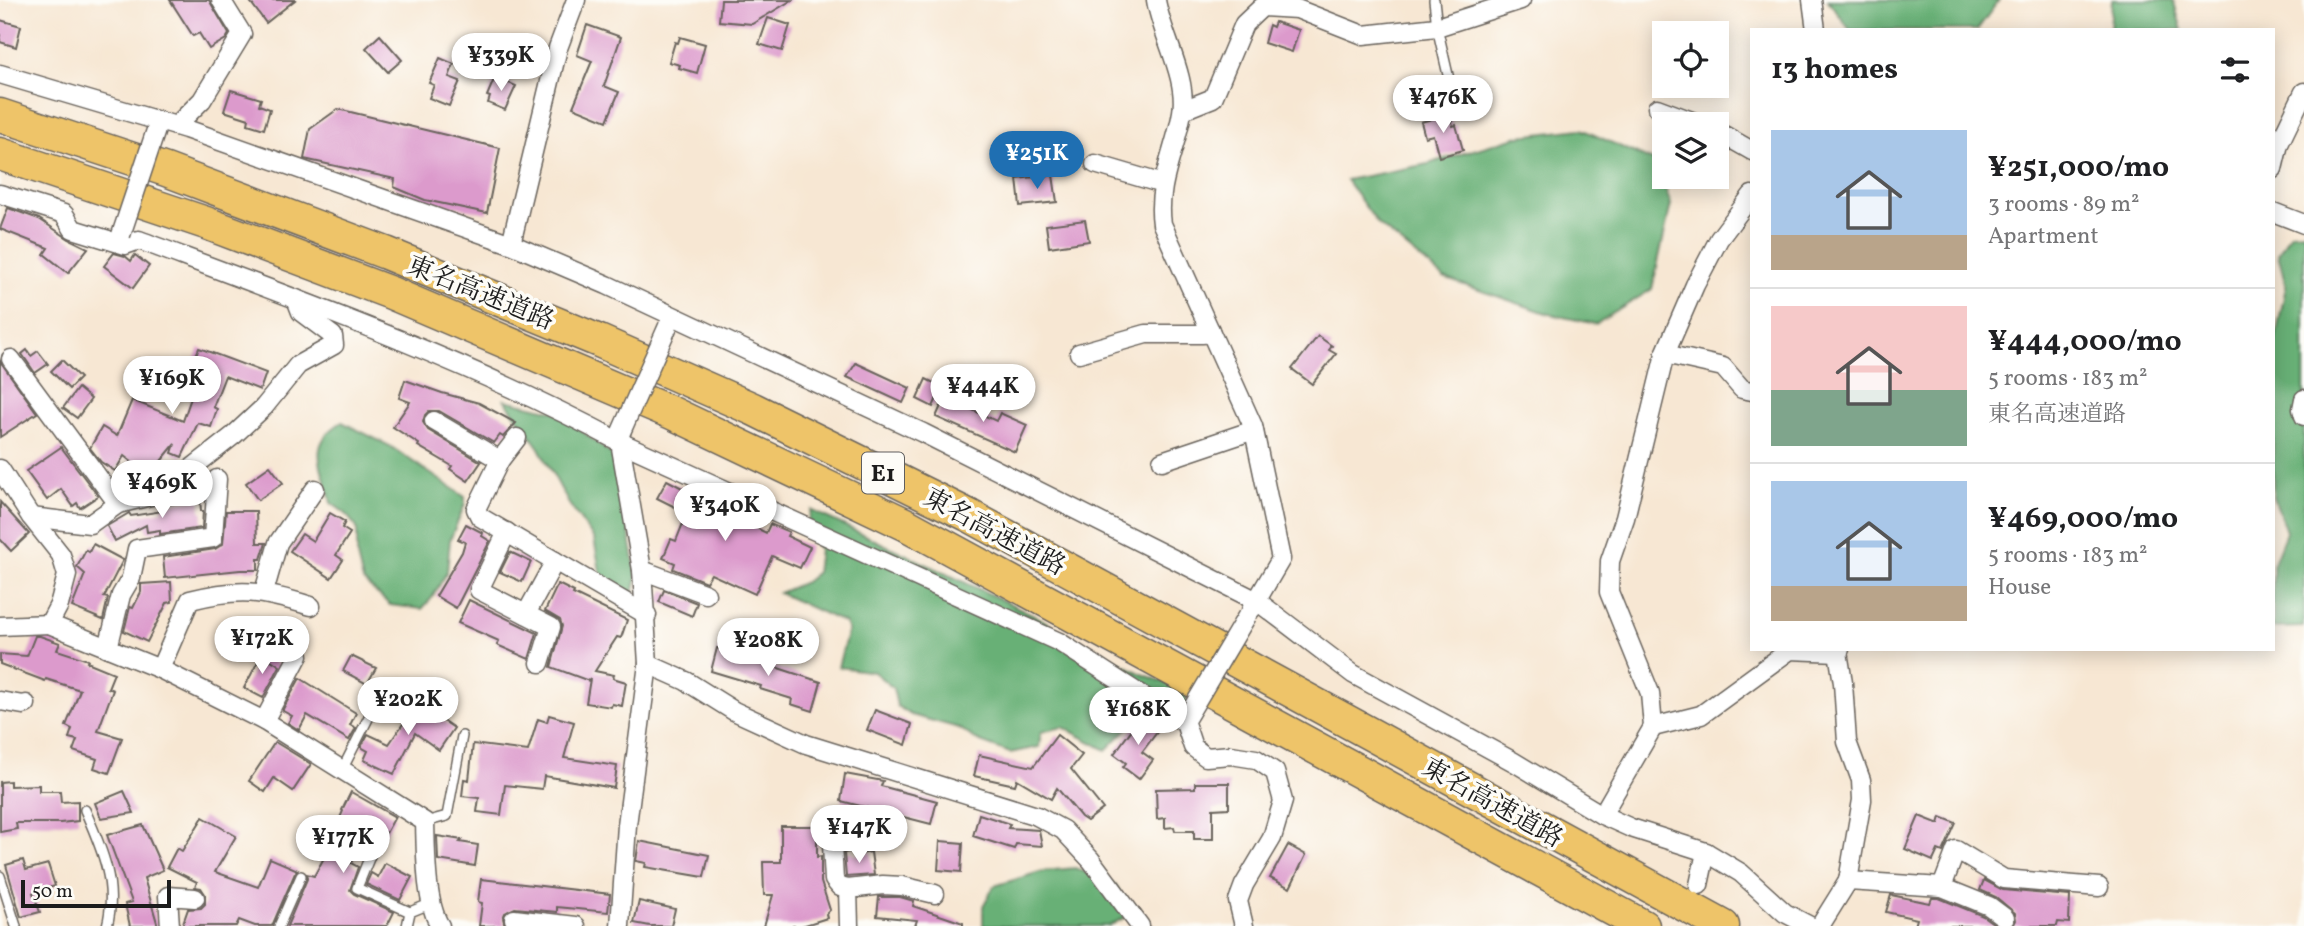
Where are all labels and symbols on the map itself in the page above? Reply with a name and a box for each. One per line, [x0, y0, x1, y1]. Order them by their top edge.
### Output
pin: ¥339K [452, 34, 550, 93]
pin: ¥476K [1394, 76, 1492, 135]
pin: ¥251K [988, 132, 1086, 191]
street label: 東名高速道路 [401, 248, 559, 340]
pin: ¥169K [123, 356, 221, 416]
pin: ¥444K [934, 364, 1032, 424]
road number: E1 [862, 452, 904, 494]
pin: ¥469K [113, 461, 211, 520]
street label: 東名高速道路 [917, 480, 1071, 585]
pin: ¥340K [676, 484, 774, 543]
pin: ¥172K [213, 616, 311, 676]
pin: ¥208K [719, 618, 817, 678]
pin: ¥202K [359, 678, 457, 737]
pin: ¥168K [1089, 688, 1187, 747]
street label: 東名高速道路 [1415, 750, 1569, 857]
pin: ¥147K [810, 806, 908, 865]
pin: ¥177K [294, 816, 392, 875]
scale bar [21, 877, 172, 909]

